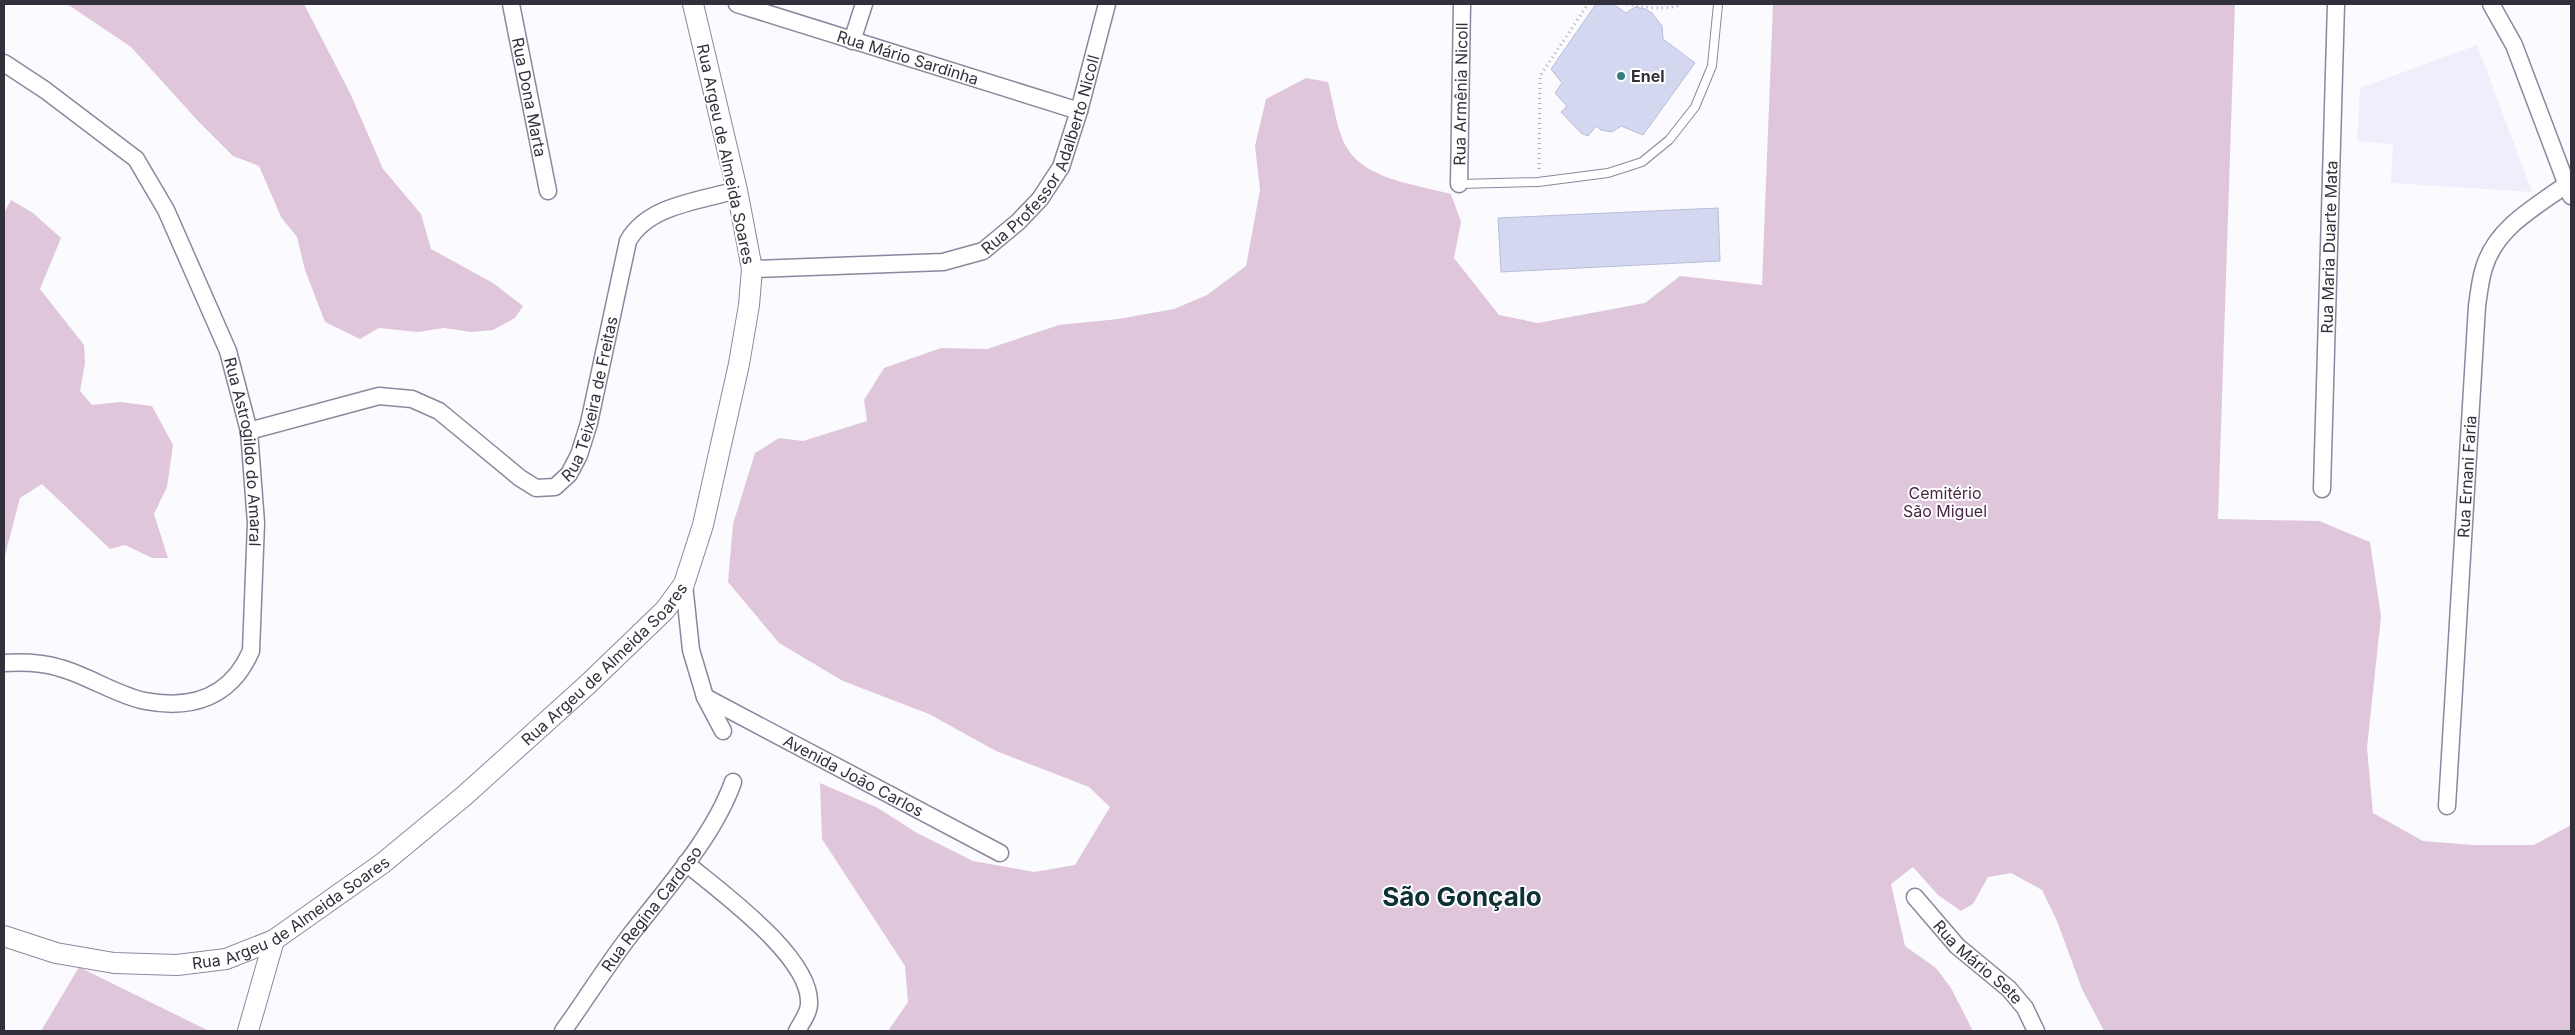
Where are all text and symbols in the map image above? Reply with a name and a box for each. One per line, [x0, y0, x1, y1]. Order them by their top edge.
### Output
street label: Rua Armênia Nicoll [1449, 22, 1472, 166]
street label: Rua Mário Sardinha [834, 26, 981, 89]
street label: Rua Dona Marta [508, 36, 551, 159]
street label: Rua Argeu de Almeida Soares [693, 42, 759, 266]
street label: Rua Professor Adalberto Nicoll [977, 53, 1103, 258]
place label: Enel [1631, 66, 1665, 86]
marker: Enel [1615, 70, 1627, 82]
street label: Rua Maria Duarte Mata [2316, 160, 2341, 334]
street label: Rua Teixeira de Freitas [557, 314, 622, 486]
street label: Rua Astrogildo do Amaral [220, 355, 266, 547]
street label: Rua Ernani Faria [2453, 415, 2480, 538]
park label: Cemitério São Miguel [1903, 483, 1987, 521]
street label: Rua Argeu de Almeida Soares [517, 579, 692, 750]
street label: Avenida João Carlos [780, 730, 927, 821]
street label: Rua Regina Cardoso [597, 842, 706, 975]
street label: Rua Argeu de Almeida Soares [191, 852, 393, 973]
district label: São Gonçalo [1382, 881, 1542, 912]
street label: Rua Mário Sete [1929, 916, 2027, 1008]

